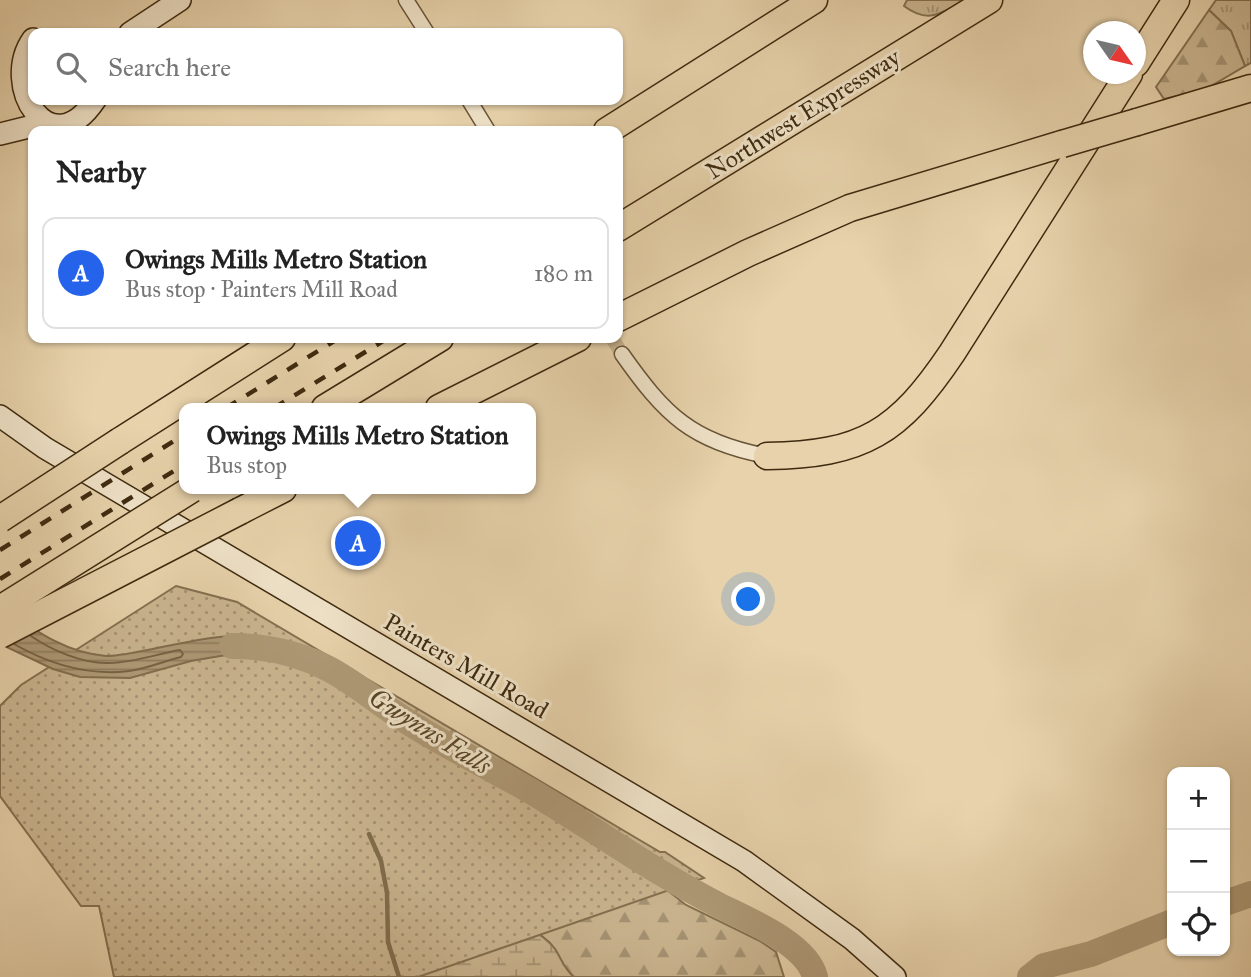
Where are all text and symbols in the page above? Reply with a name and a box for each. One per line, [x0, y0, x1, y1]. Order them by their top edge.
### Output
north arrow [1083, 21, 1146, 84]
search box [28, 28, 623, 105]
street label: Northwest Expressway [700, 42, 906, 186]
icon: search [52, 48, 90, 86]
text: Search here [108, 51, 231, 83]
text: Nearby [56, 154, 146, 190]
text: Owings Mills Metro Station [125, 243, 427, 275]
text: A [73, 259, 89, 287]
text: 180 m [534, 259, 593, 287]
text: Bus stop · Painters Mill Road [125, 275, 398, 303]
popup [179, 403, 536, 494]
text: Owings Mills Metro Station [206, 419, 509, 451]
text: Bus stop [206, 451, 287, 479]
pin: A [335, 517, 381, 569]
your location [731, 582, 765, 616]
street label: Painters Mill Road [378, 607, 554, 725]
water label: Gwynns Falls [363, 681, 497, 781]
map controls [1167, 767, 1230, 956]
button: + [1167, 767, 1230, 830]
button: − [1167, 830, 1230, 893]
button: locate [1167, 893, 1230, 956]

